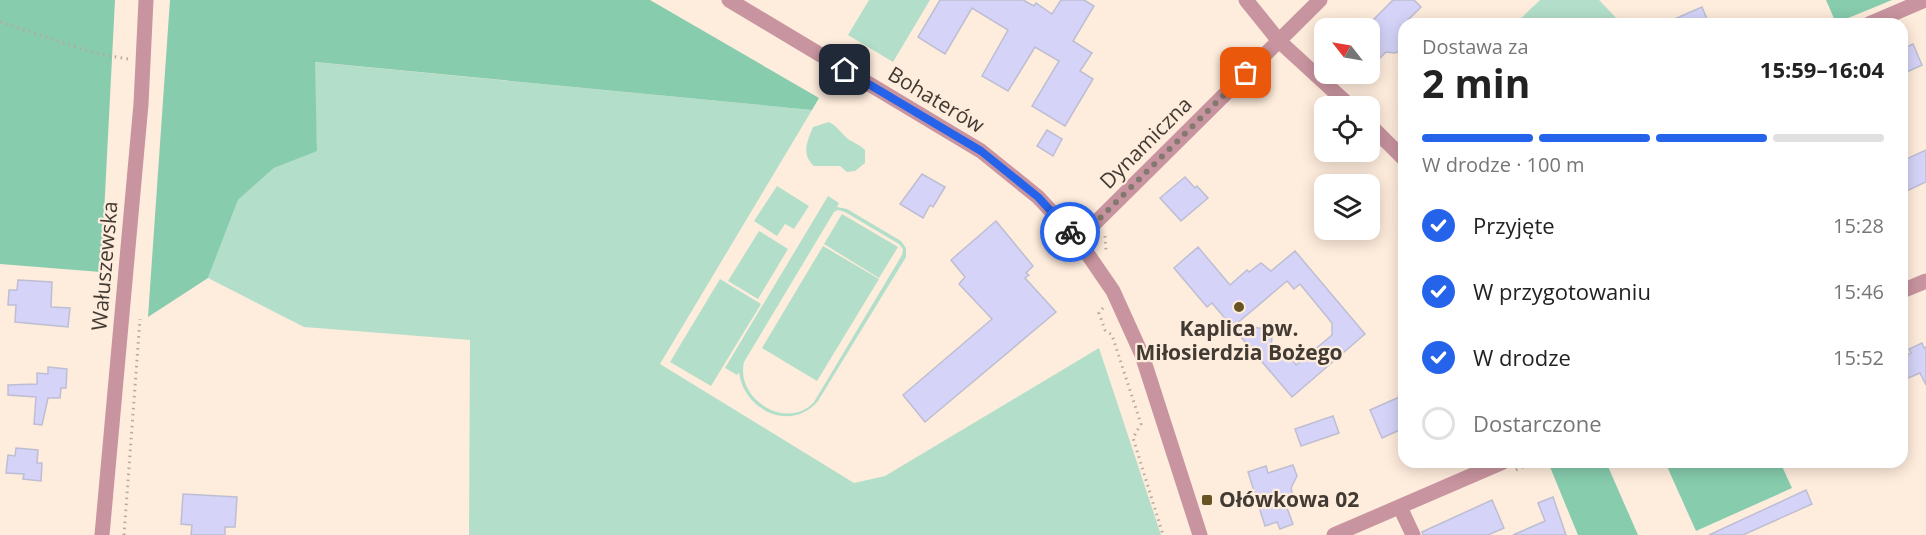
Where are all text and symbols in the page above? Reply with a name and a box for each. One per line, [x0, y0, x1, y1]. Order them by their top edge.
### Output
north arrow [1314, 18, 1380, 84]
map controls [1314, 18, 1380, 240]
text: Dostawa za [1422, 33, 1529, 60]
pin [819, 44, 870, 95]
pin [1220, 47, 1271, 98]
icon: home [828, 53, 861, 86]
text: 15:59–16:04 [1760, 54, 1884, 84]
icon: bag [1229, 56, 1262, 89]
text: 2 min [1422, 56, 1530, 109]
street label: Bohaterów [883, 59, 990, 139]
street label: Dynamiczna [1093, 90, 1197, 194]
button: locate [1314, 96, 1380, 162]
text: W drodze · 100 m [1422, 151, 1585, 178]
button: layers [1314, 174, 1380, 240]
street label: Wałuszewska [84, 200, 124, 332]
courier [1040, 202, 1100, 262]
icon: check [1422, 209, 1455, 242]
text: Przyjęte [1473, 210, 1555, 240]
text: 15:28 [1833, 212, 1884, 239]
icon: bike [1054, 216, 1087, 249]
icon: check [1422, 275, 1455, 308]
text: W przygotowaniu [1473, 276, 1651, 306]
text: 15:46 [1833, 278, 1884, 305]
marker: Kaplica pw. Miłosierdzia Bożego [1232, 300, 1246, 314]
place label: Kaplica pw. Miłosierdzia Bożego [1135, 314, 1343, 366]
icon: check [1422, 341, 1455, 374]
text: W drodze [1473, 342, 1571, 372]
text: 15:52 [1833, 344, 1884, 371]
text: Dostarczone [1473, 408, 1602, 438]
place label: Ołówkowa 02 [1219, 485, 1359, 513]
marker: Ołówkowa 02 [1200, 493, 1214, 507]

